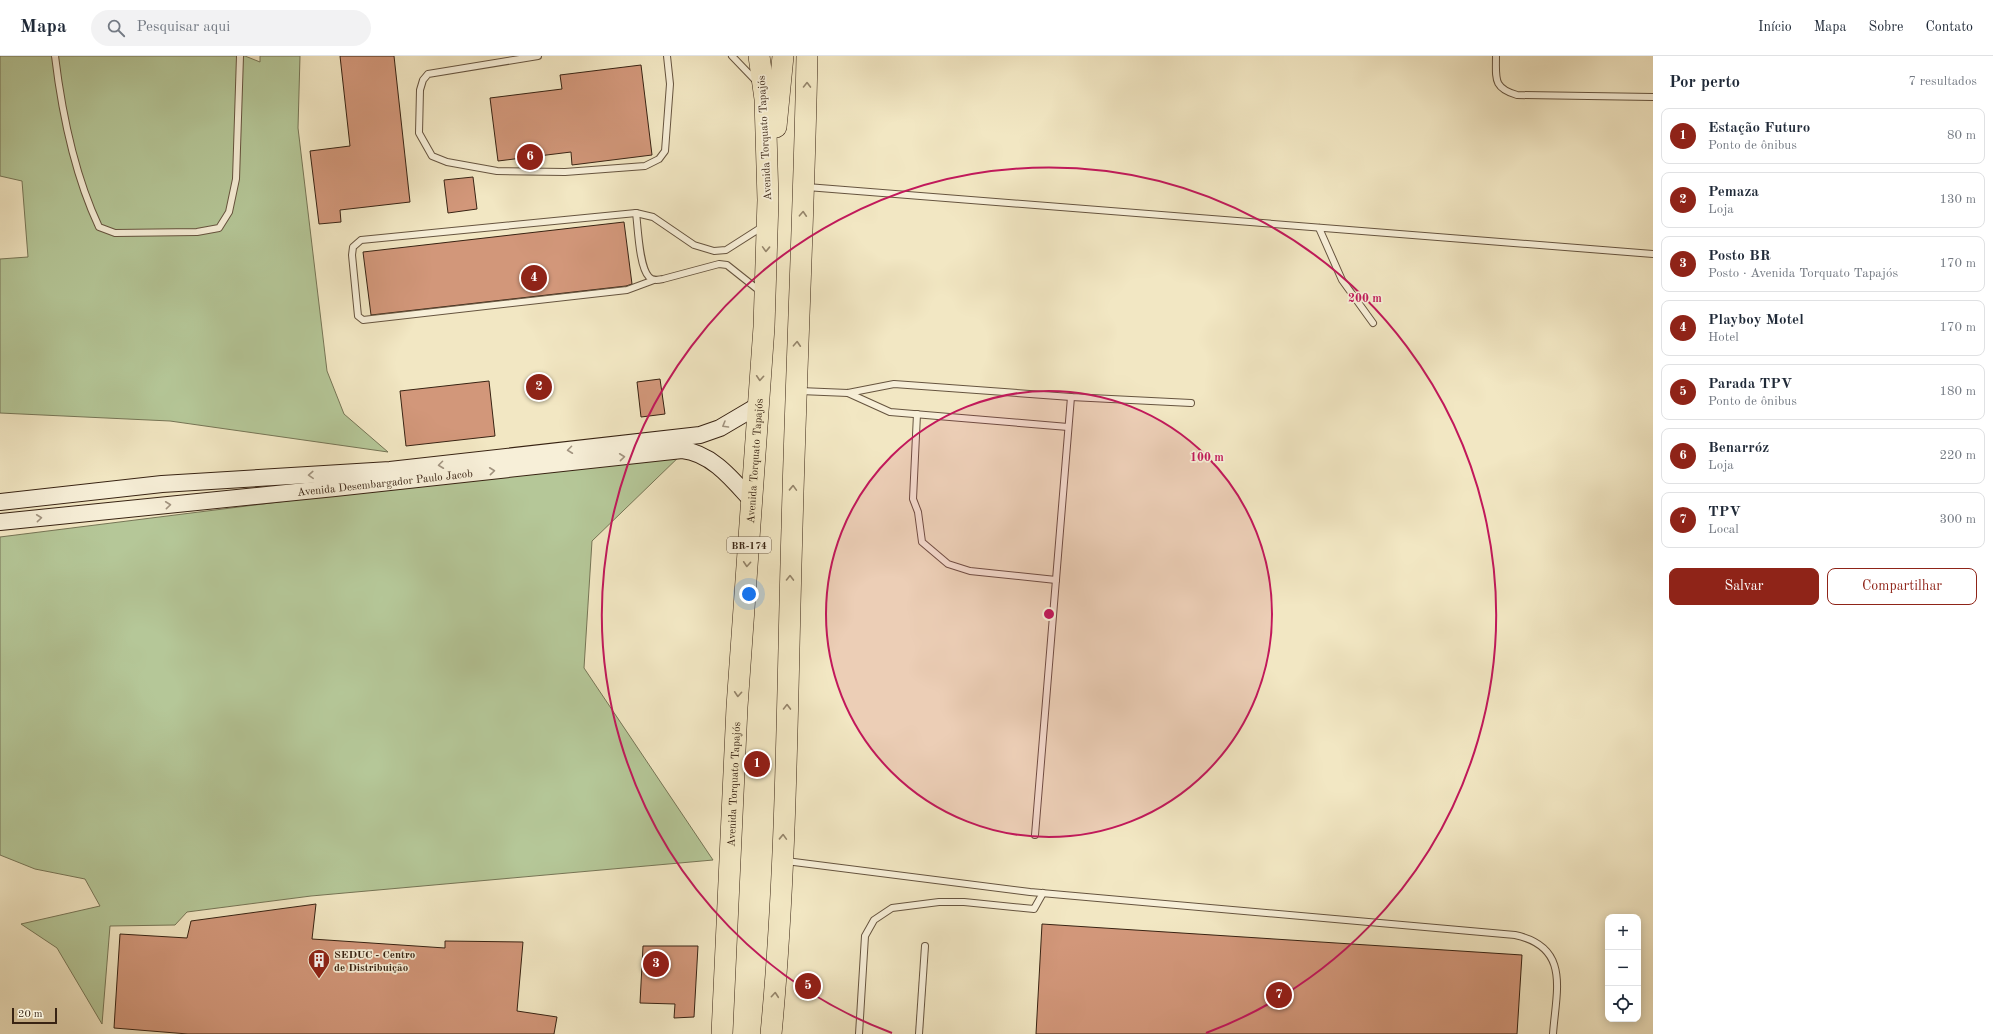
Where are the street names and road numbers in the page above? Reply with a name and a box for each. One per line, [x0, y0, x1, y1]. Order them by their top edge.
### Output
street label: Avenida Torquato Tapajós [757, 75, 774, 201]
street label: Avenida Torquato Tapajós [746, 398, 766, 524]
street label: Avenida Desembargador Paulo Jacob [297, 469, 474, 499]
road number: BR-174 [727, 537, 771, 553]
street label: Avenida Torquato Tapajós [727, 721, 743, 847]

